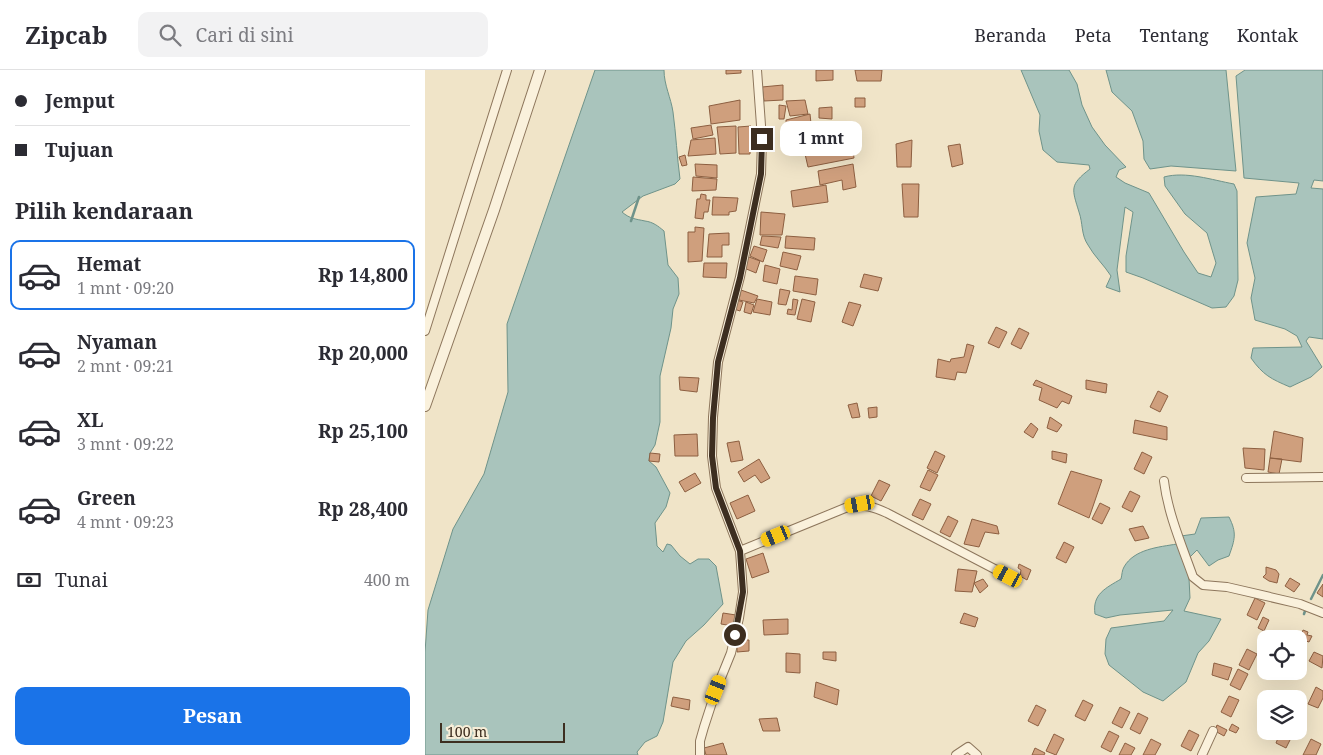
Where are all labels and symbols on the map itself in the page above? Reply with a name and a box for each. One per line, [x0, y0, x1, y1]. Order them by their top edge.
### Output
callout: 1 mnt [779, 122, 862, 156]
route end [751, 128, 773, 150]
car [843, 494, 876, 514]
car [759, 523, 792, 549]
car [991, 562, 1024, 590]
route start [724, 624, 746, 646]
car [703, 673, 728, 707]
scale bar [440, 720, 565, 743]

